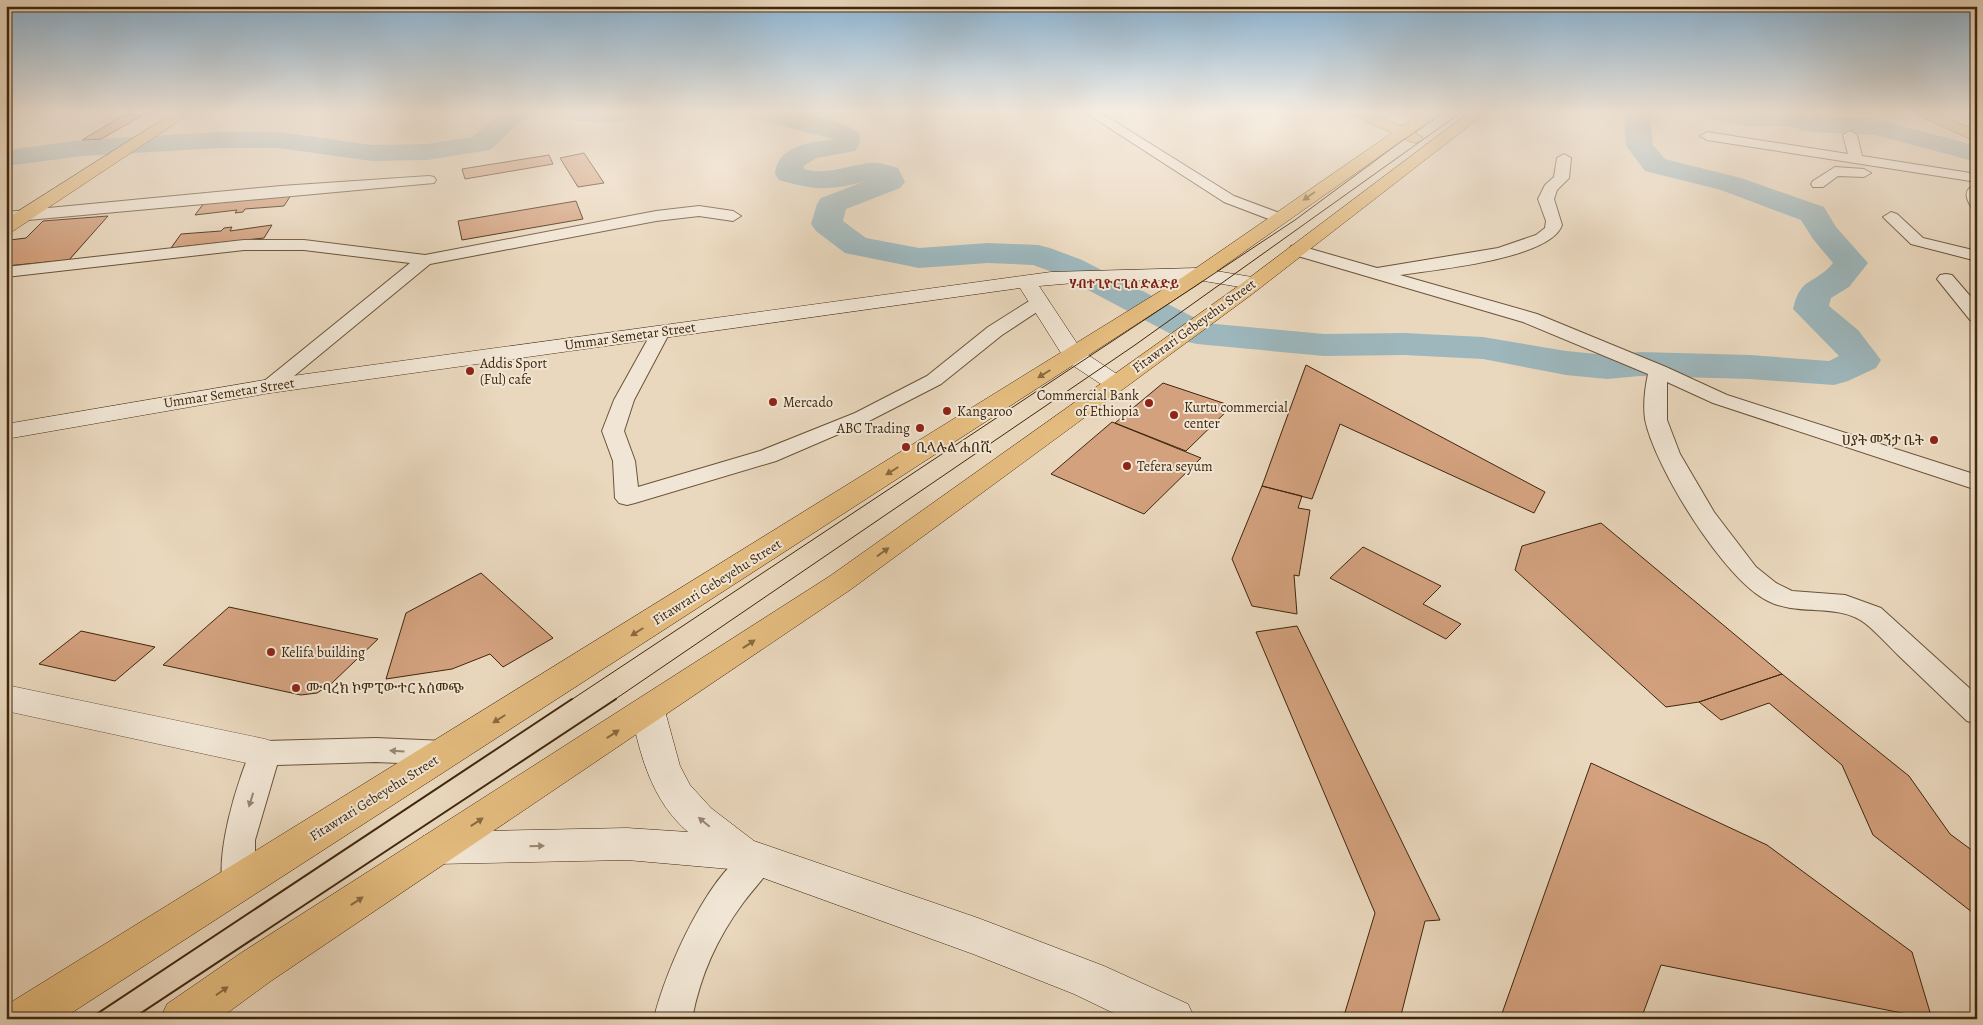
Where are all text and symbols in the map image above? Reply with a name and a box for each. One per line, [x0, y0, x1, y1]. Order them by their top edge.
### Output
one-way arrow [1303, 191, 1316, 201]
street label: Fitawrari Gebeyehu Street [1128, 274, 1260, 377]
district label: ሃብተጊዮርጊስ ድልድይ [1069, 276, 1179, 292]
street label: Ummar Semetar Street [563, 317, 697, 355]
place label: Addis Sport (Ful) cafe [479, 354, 547, 389]
marker: Addis Sport (Ful) cafe [464, 365, 476, 377]
one-way arrow [1038, 370, 1051, 379]
street label: Ummar Semetar Street [162, 373, 296, 413]
place label: Commercial Bank of Ethiopia [1037, 386, 1139, 421]
place label: Mercado [783, 393, 833, 412]
marker: Mercado [767, 396, 779, 408]
marker: Commercial Bank of Ethiopia [1143, 397, 1155, 409]
place label: Kurtu commercial center [1184, 398, 1288, 433]
place label: Kangaroo [957, 402, 1012, 421]
marker: Kangaroo [941, 405, 953, 417]
marker: Kurtu commercial center [1168, 409, 1180, 421]
place label: ABC Trading [836, 419, 910, 438]
marker: ABC Trading [914, 422, 926, 434]
place label: ሀያት መኝታ ቤት [1842, 431, 1925, 450]
marker: ሀያት መኝታ ቤት [1928, 434, 1940, 446]
place label: ቢላሉል ሐበሺ [916, 438, 992, 457]
marker: ቢላሉል ሐበሺ [900, 441, 912, 453]
place label: Tefera seyum [1137, 457, 1213, 476]
marker: Tefera seyum [1121, 460, 1133, 472]
one-way arrow [886, 466, 899, 475]
street label: Fitawrari Gebeyehu Street [649, 534, 785, 629]
one-way arrow [876, 547, 890, 557]
one-way arrow [630, 628, 643, 637]
one-way arrow [742, 639, 755, 649]
place label: Kelifa building [281, 643, 365, 662]
marker: Kelifa building [265, 646, 277, 658]
place label: ሙባረክ ኮምፒውተር አስመጭ [306, 679, 464, 698]
marker: ሙባረክ ኮምፒውተር አስመጭ [290, 682, 302, 694]
one-way arrow [493, 715, 506, 724]
one-way arrow [607, 729, 620, 739]
one-way arrow [388, 747, 404, 755]
street label: Fitawrari Gebeyehu Street [306, 750, 442, 845]
one-way arrow [247, 792, 255, 807]
one-way arrow [698, 816, 710, 828]
one-way arrow [470, 817, 483, 827]
one-way arrow [529, 842, 545, 850]
one-way arrow [350, 896, 364, 905]
one-way arrow [215, 986, 229, 996]

